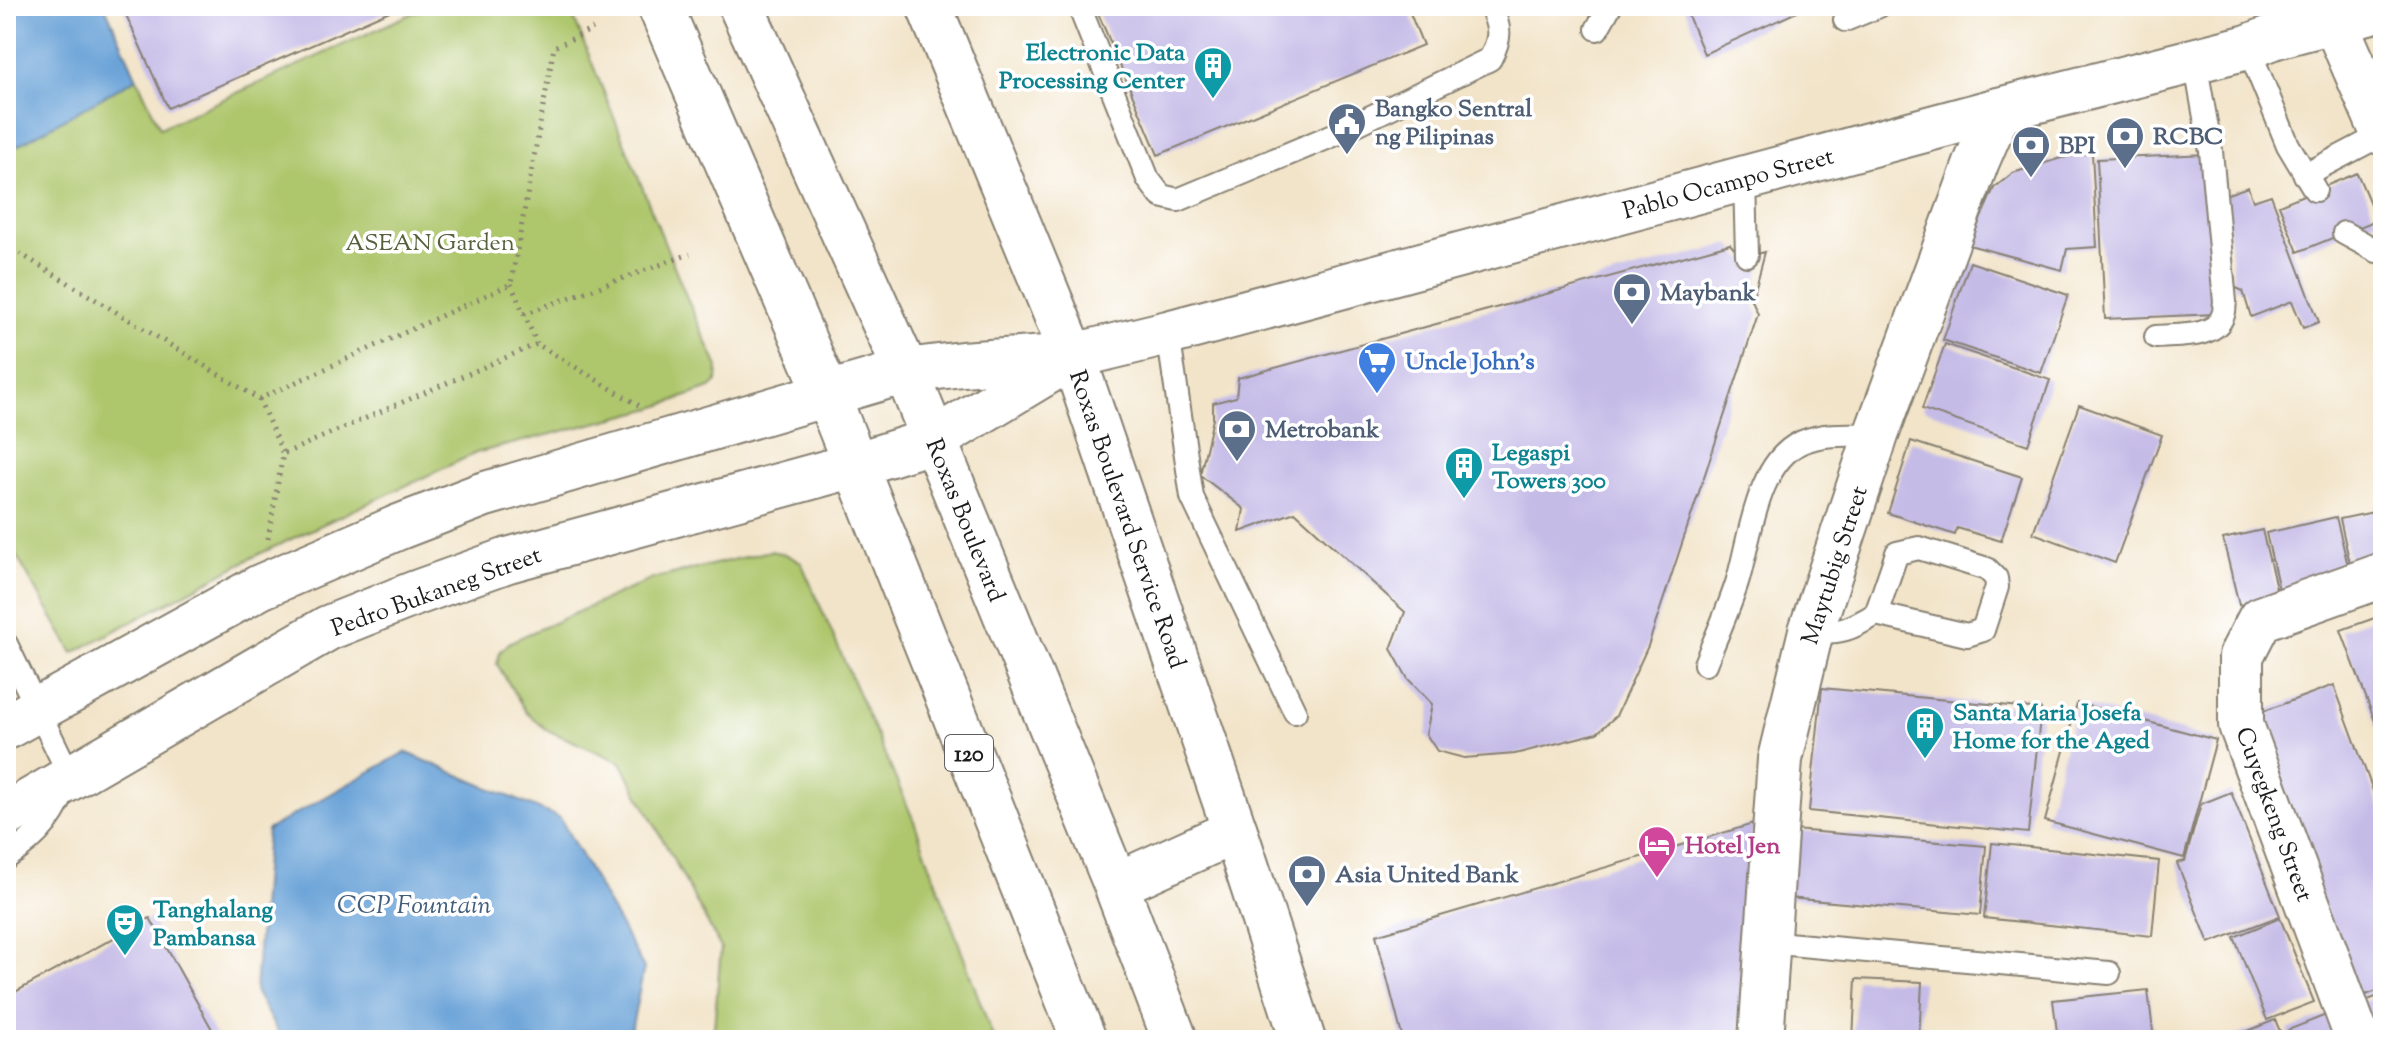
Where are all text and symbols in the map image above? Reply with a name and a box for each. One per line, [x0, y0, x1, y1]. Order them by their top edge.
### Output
place label: Electronic Data Processing Center [999, 37, 1186, 99]
building icon: Electronic Data Processing Center [1192, 45, 1234, 100]
place label: Bangko Sentral ng Pilipinas [1375, 93, 1532, 155]
public building icon: Bangko Sentral ng Pilipinas [1326, 101, 1368, 156]
bank icon: RCBC [2104, 115, 2146, 170]
place label: RCBC [2153, 121, 2223, 155]
bank icon: BPI [2010, 124, 2052, 179]
place label: BPI [2059, 130, 2096, 164]
street label: Pablo Ocampo Street [1619, 140, 1838, 229]
park label: ASEAN Garden [345, 227, 515, 261]
bank icon: Maybank [1611, 271, 1653, 326]
place label: Maybank [1660, 277, 1757, 311]
supermarket icon: Uncle John's [1356, 340, 1398, 395]
place label: Uncle John's [1405, 346, 1535, 380]
street label: Roxas Boulevard Service Road [1059, 366, 1193, 674]
bank icon: Metrobank [1216, 408, 1258, 463]
place label: Metrobank [1265, 414, 1380, 448]
street label: Roxas Boulevard [916, 434, 1013, 608]
place label: Legaspi Towers 300 [1492, 437, 1606, 499]
building icon: Legaspi Towers 300 [1443, 445, 1485, 500]
street label: Maytubig Street [1794, 482, 1878, 649]
street label: Pedro Bukaneg Street [327, 539, 546, 647]
place label: Santa Maria Josefa Home for the Aged [1953, 697, 2150, 759]
building icon: Santa Maria Josefa Home for the Aged [1904, 705, 1946, 760]
street label: Cuyegkeng Street [2226, 723, 2321, 907]
road number: 120 [945, 735, 993, 771]
hotel icon: Hotel Jen [1636, 824, 1678, 879]
place label: Hotel Jen [1685, 830, 1781, 864]
bank icon: Asia United Bank [1286, 853, 1328, 908]
place label: Asia United Bank [1335, 859, 1520, 893]
water label: CCP Fountain [337, 888, 491, 925]
place label: Tanghalang Pambansa [153, 894, 273, 956]
theatre icon: Tanghalang Pambansa [104, 902, 146, 957]

